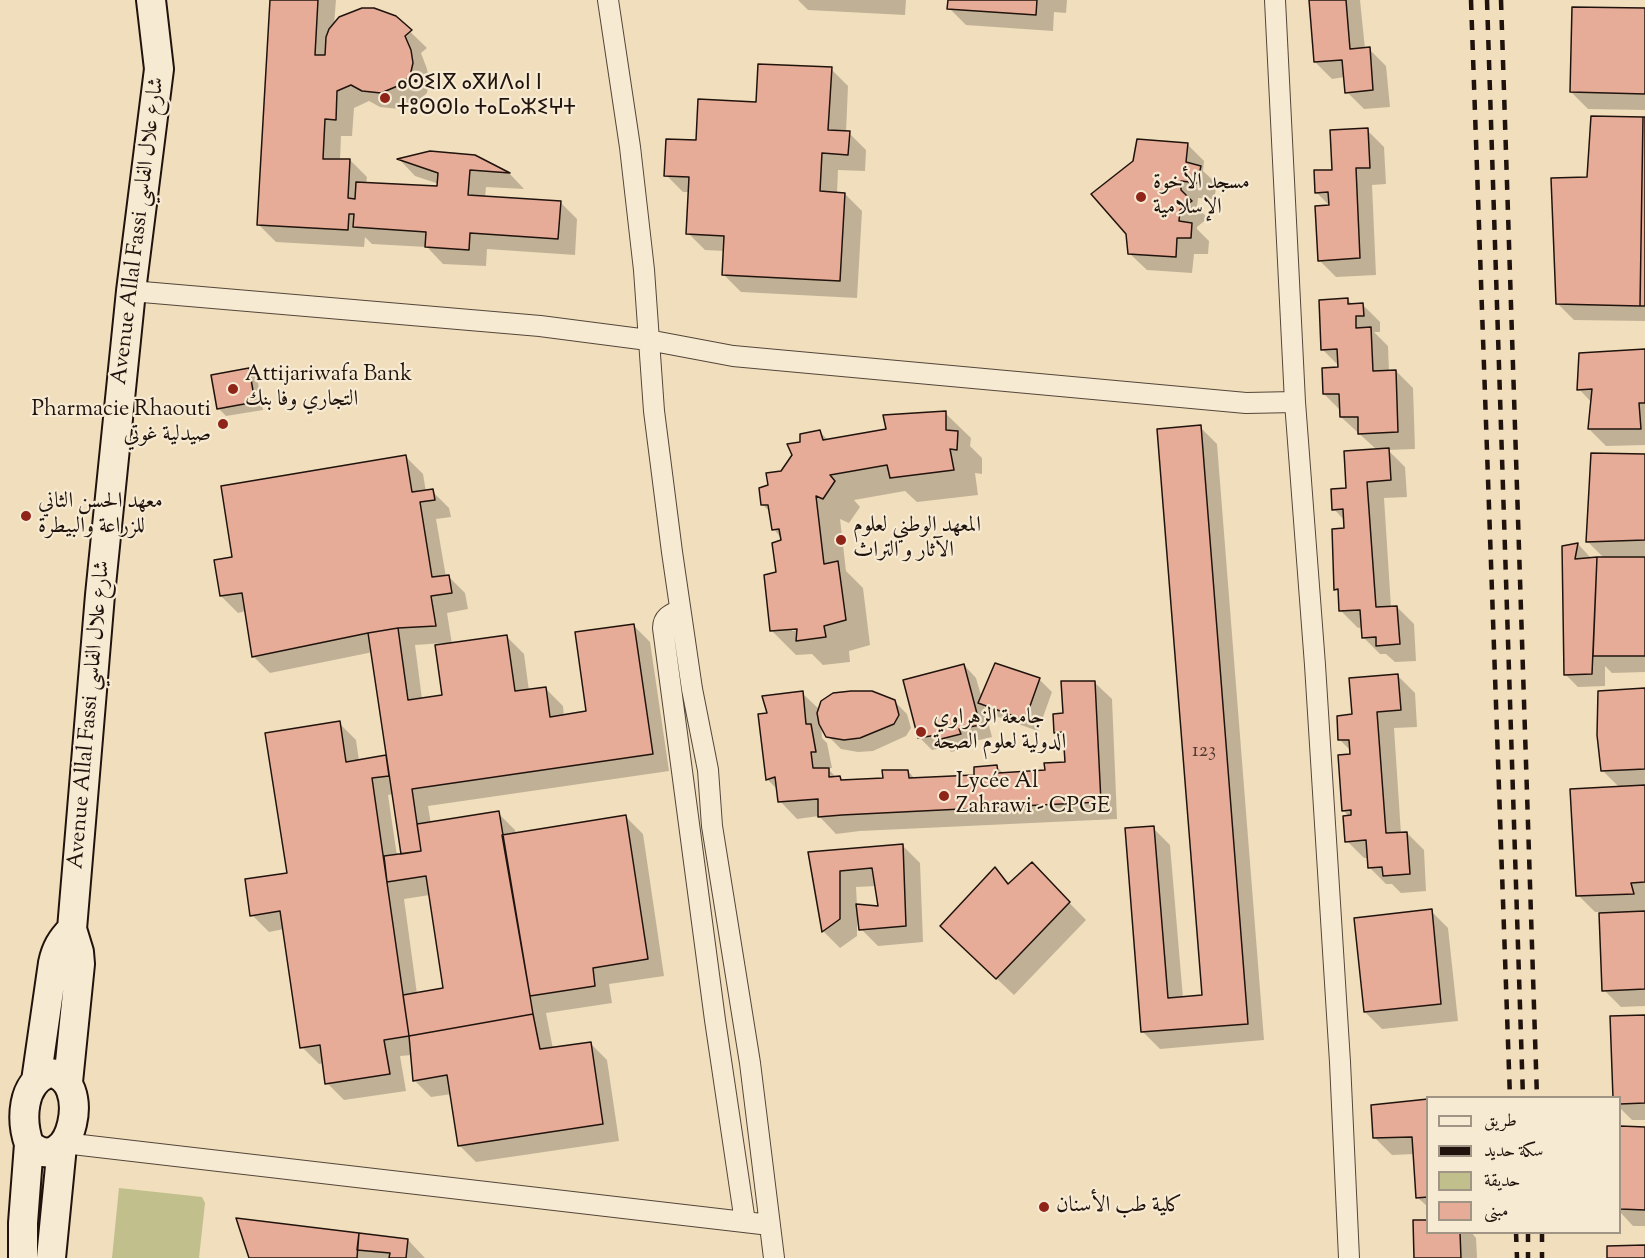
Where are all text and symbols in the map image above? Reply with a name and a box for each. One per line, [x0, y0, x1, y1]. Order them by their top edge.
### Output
place label: ⴰⵙⵉⵏⴳ ⴰⴳⵍⴷⴰⵏ ⵏ ⵜⵓⵙⵙⵏⴰ ⵜⴰⵎⴰⵣⵉⵖⵜ [397, 72, 576, 124]
street label: Avenue Allal Fassi شارع علال الفاسي [108, 76, 172, 386]
marker: ⴰⵙⵉⵏⴳ ⴰⴳⵍⴷⴰⵏ ⵏ ⵜⵓⵙⵙⵏⴰ ⵜⴰⵎⴰⵣⵉⵖⵜ [378, 91, 392, 105]
place label: مسجد الأخوة الإسلامية [1153, 171, 1250, 222]
marker: مسجد الأخوة الإسلامية [1134, 190, 1148, 204]
place label: Attijariwafa Bank التجاري وفا بنك [245, 363, 412, 414]
marker: Attijariwafa Bank التجاري وفا بنك [226, 382, 240, 396]
place label: Pharmacie Rhaouti صيدلية غوتي [32, 398, 211, 450]
marker: Pharmacie Rhaouti صيدلية غوتي [216, 417, 230, 431]
place label: معهد الحسن الثاني للزراعة والبيطرة [38, 490, 163, 542]
marker: معهد الحسن الثاني للزراعة والبيطرة [19, 509, 33, 523]
place label: المعهد الوطني لعلوم الآثار و التراث [853, 514, 981, 566]
marker: المعهد الوطني لعلوم الآثار و التراث [834, 533, 848, 547]
street label: Avenue Allal Fassi شارع علال الفاسي [64, 560, 118, 870]
place label: جامعة الزهراوي الدولية لعلوم الصحة [933, 706, 1066, 758]
marker: جامعة الزهراوي الدولية لعلوم الصحة [914, 725, 928, 739]
house number: 123 [1192, 741, 1216, 765]
place label: Lycée Al Zahrawi - CPGE [956, 770, 1110, 822]
marker: Lycée Al Zahrawi - CPGE [937, 789, 951, 803]
legend [1426, 1096, 1621, 1234]
text: طريق [1484, 1109, 1517, 1135]
text: سكة حديد [1484, 1139, 1544, 1165]
text: حديقة [1484, 1169, 1520, 1195]
place label: كلية طب الأسنان [1056, 1194, 1182, 1220]
text: مبنى [1484, 1199, 1509, 1225]
marker: كلية طب الأسنان [1037, 1200, 1051, 1214]

